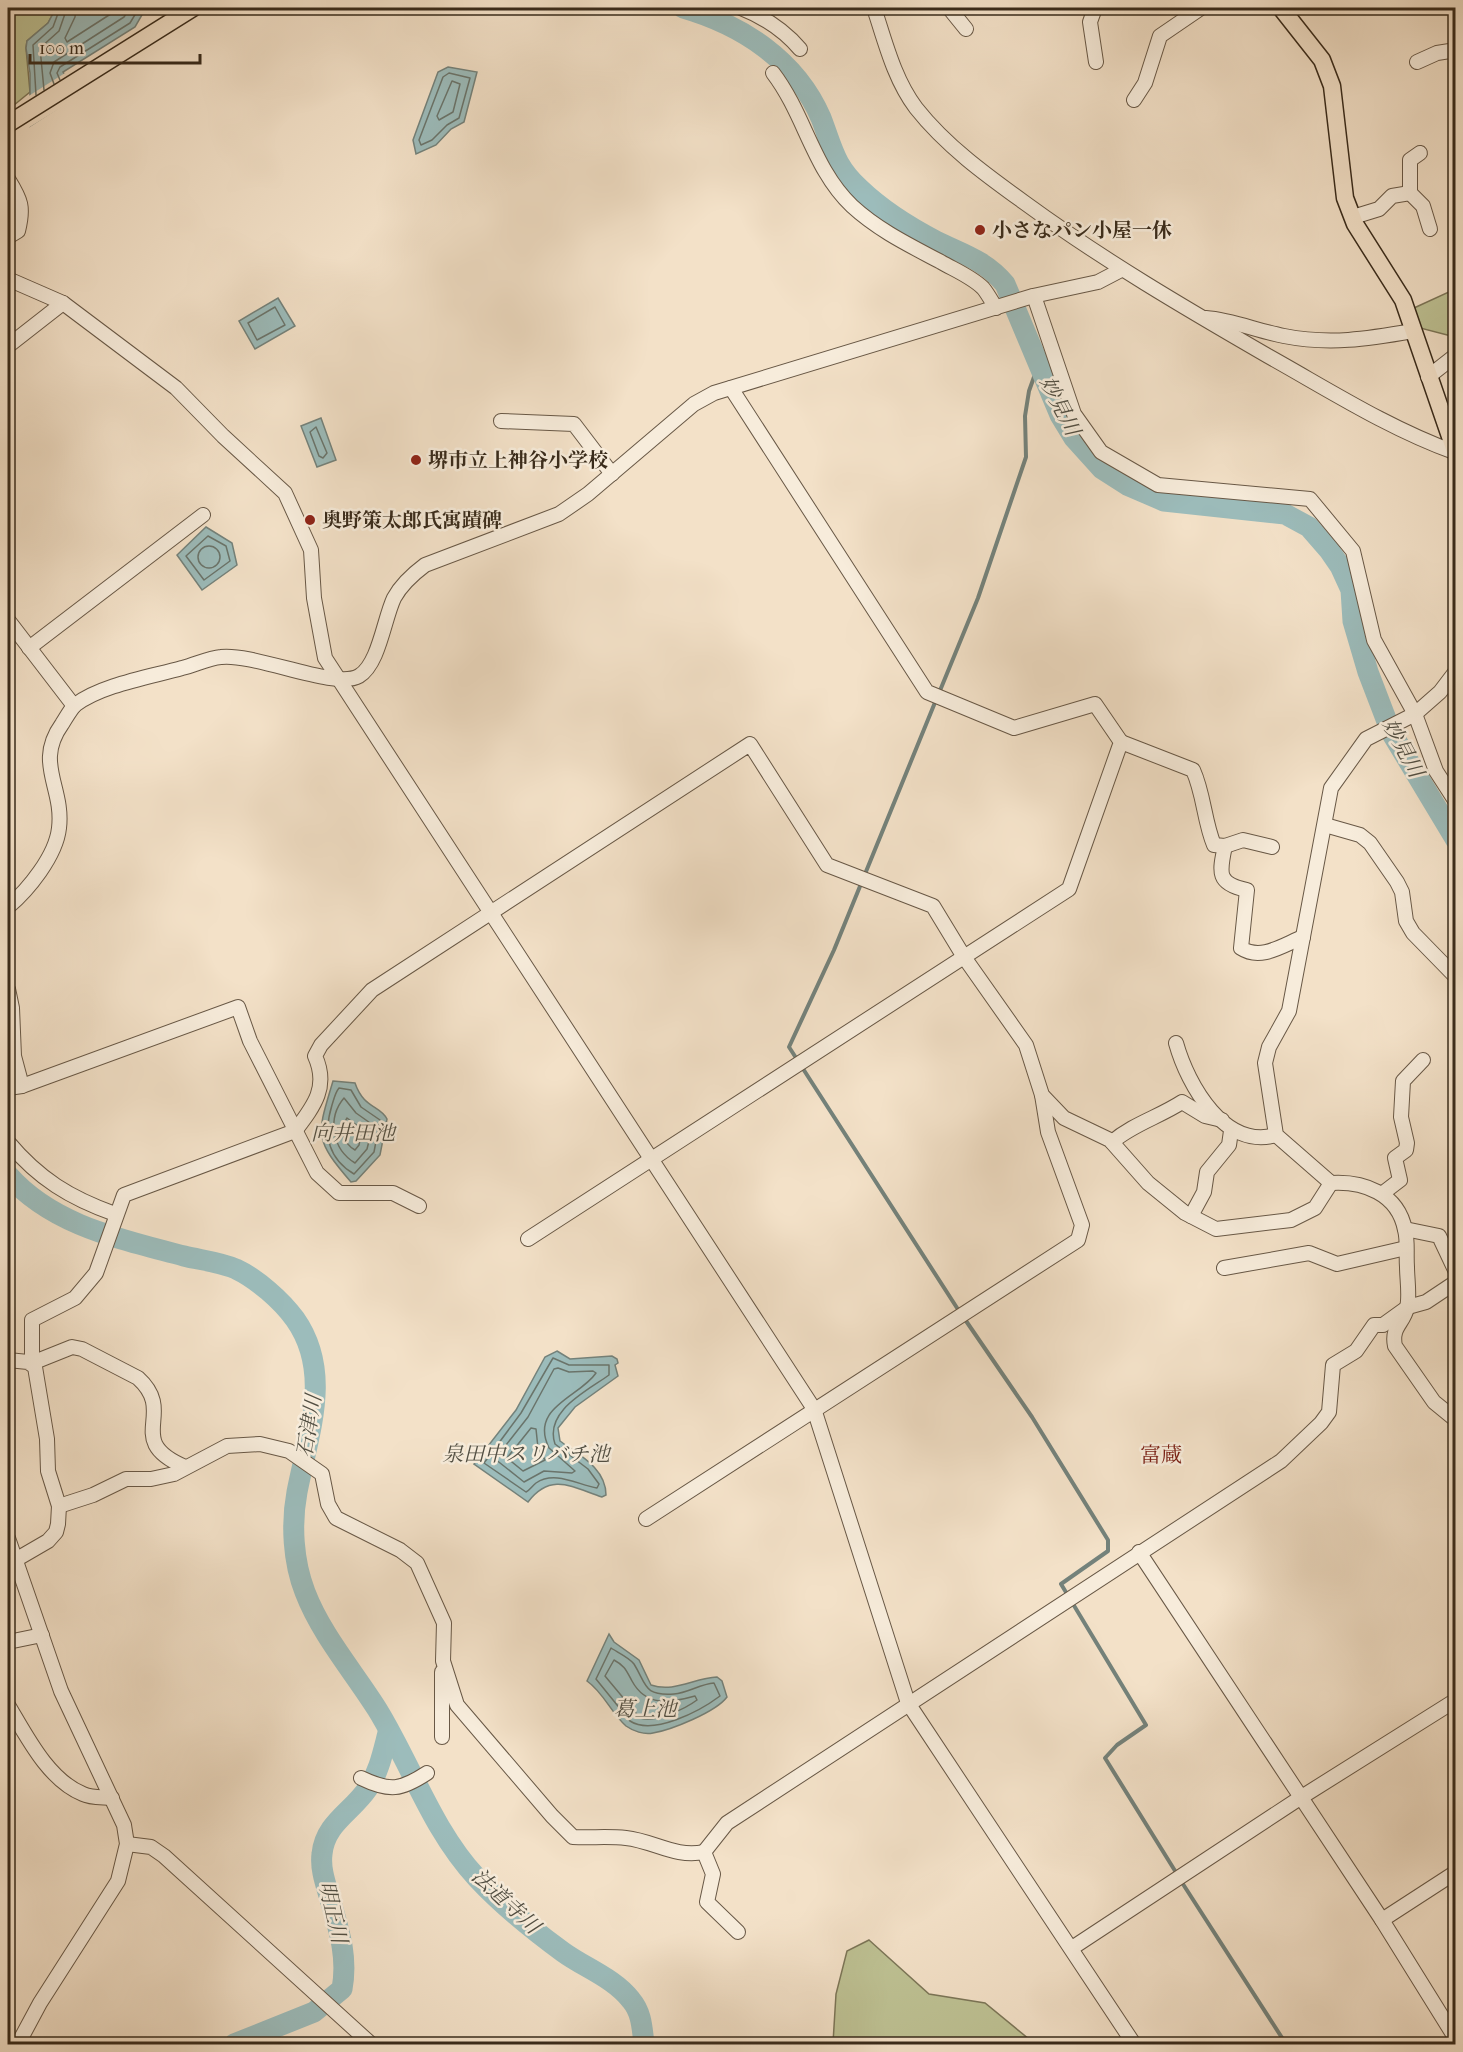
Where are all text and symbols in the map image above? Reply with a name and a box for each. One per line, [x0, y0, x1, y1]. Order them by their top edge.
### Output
scale bar [30, 27, 200, 65]
text: 100 m [39, 38, 84, 59]
place label: 小さなパン小屋一休 [992, 219, 1172, 242]
marker: 小さなパン小屋一休 [973, 223, 987, 237]
water label: 妙見川 [1035, 372, 1086, 441]
place label: 堺市立上神谷小学校 [428, 449, 608, 472]
marker: 堺市立上神谷小学校 [409, 453, 423, 467]
place label: 奥野策太郎氏寓蹟碑 [322, 509, 502, 532]
marker: 奥野策太郎氏寓蹟碑 [303, 513, 317, 527]
water label: 妙見川 [1378, 715, 1429, 783]
water label: 向井田池 [311, 1121, 397, 1145]
water label: 石津川 [292, 1391, 326, 1459]
water label: 泉田中スリバチ池 [442, 1442, 612, 1466]
district label: 富蔵 [1140, 1443, 1182, 1467]
water label: 葛上池 [614, 1697, 678, 1721]
water label: 法道寺川 [467, 1864, 546, 1940]
water label: 明正川 [314, 1879, 352, 1947]

